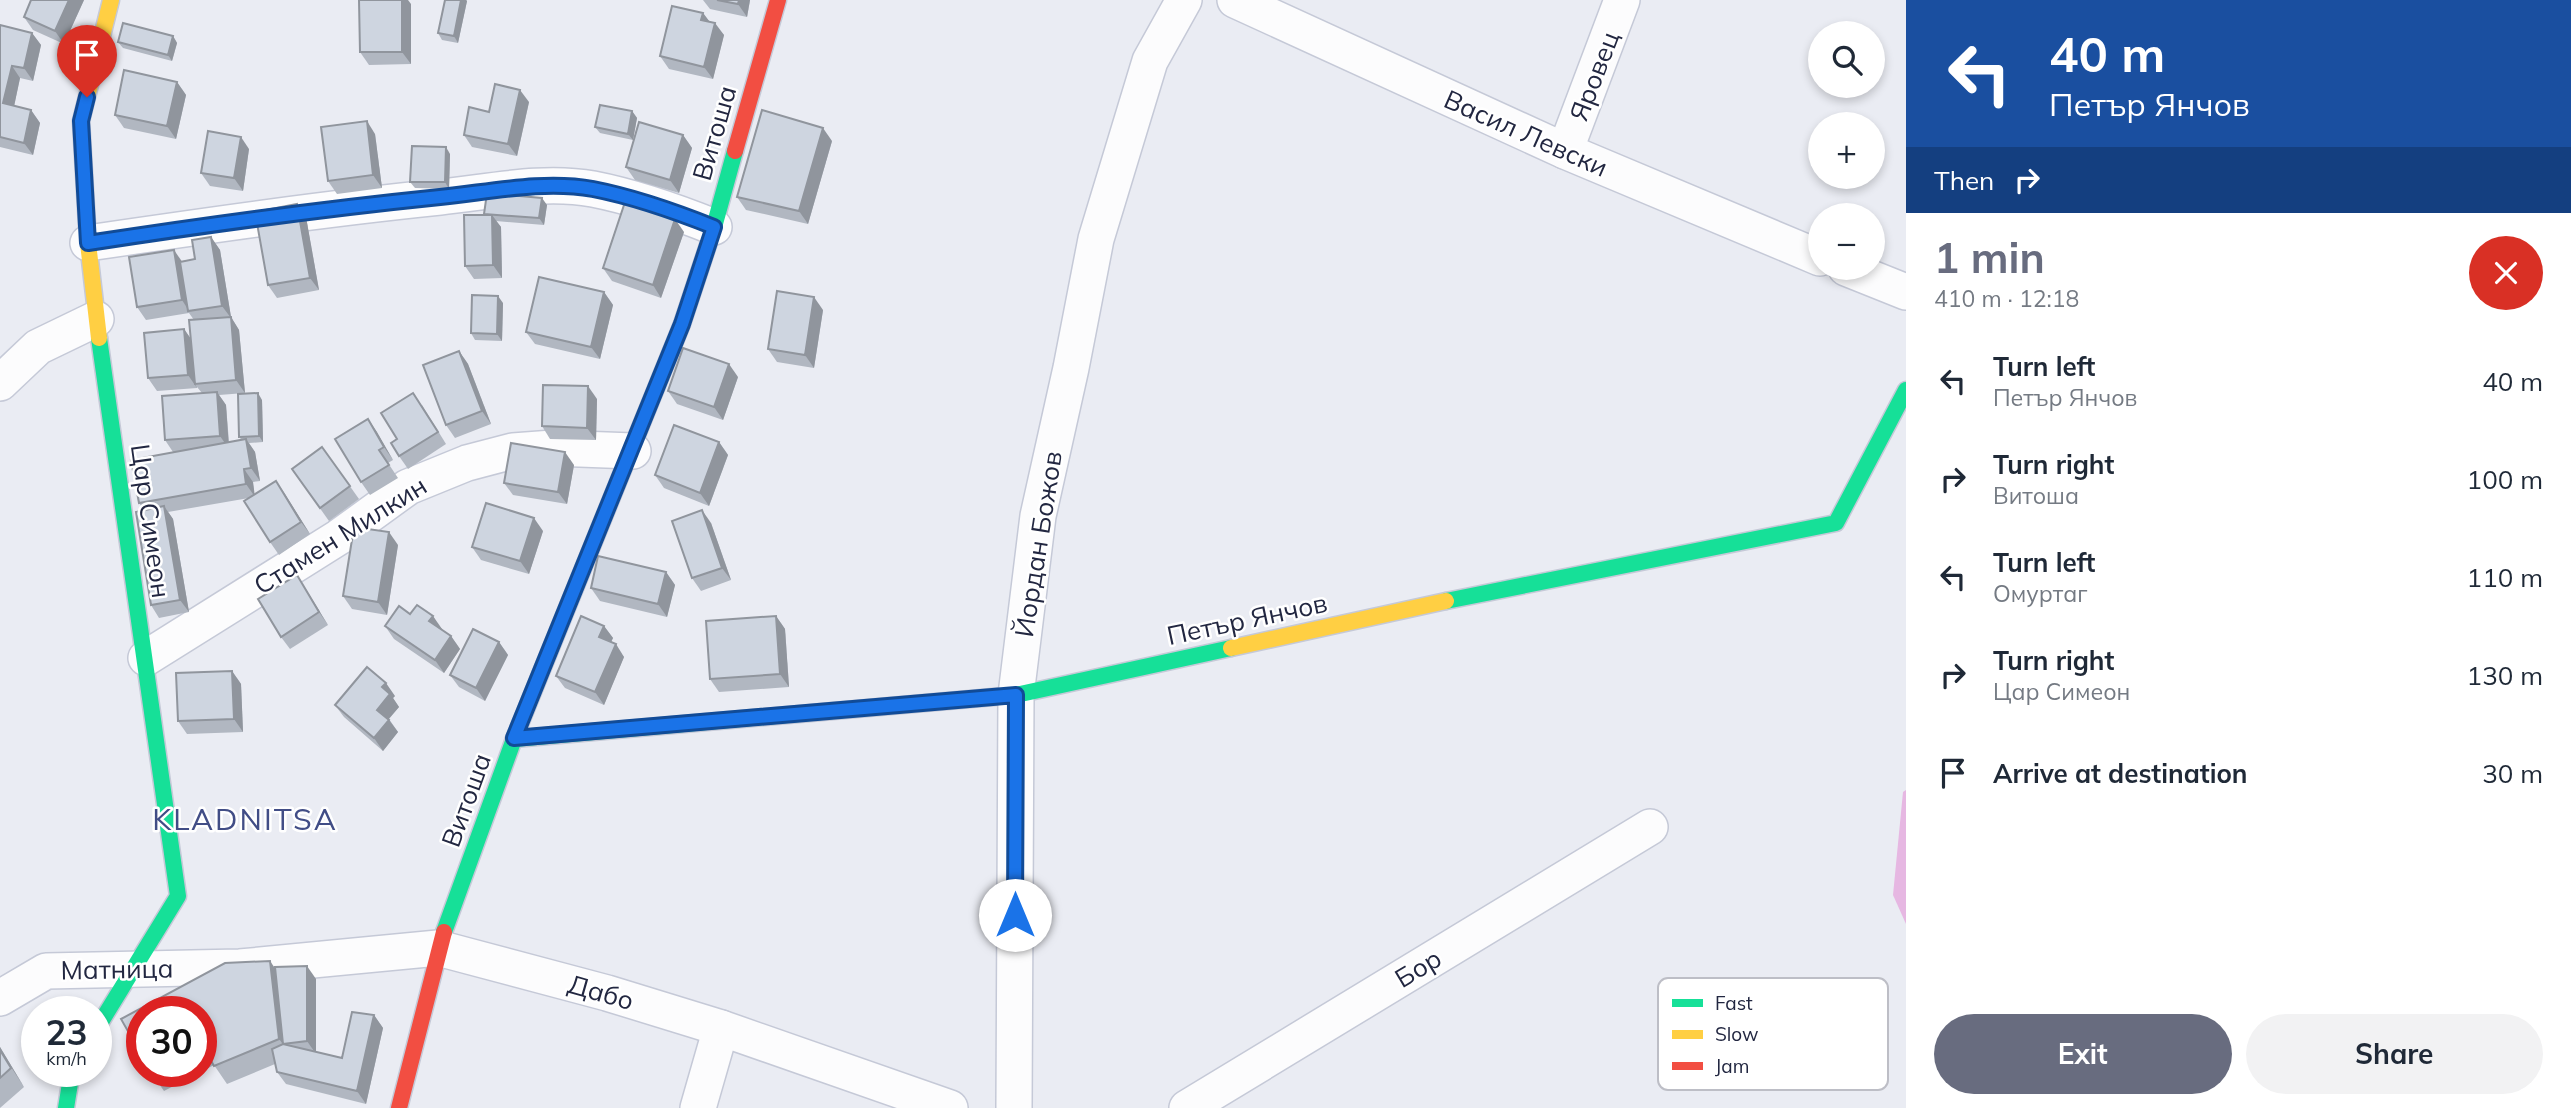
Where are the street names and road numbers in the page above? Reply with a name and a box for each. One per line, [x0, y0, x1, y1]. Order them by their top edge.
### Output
street label: Яровец [1562, 26, 1626, 126]
street label: Витоша [685, 82, 743, 184]
street label: Васил Левски [1439, 82, 1613, 184]
street label: Цар Симеон [124, 442, 178, 600]
street label: Йордан Божов [1007, 449, 1069, 639]
street label: Стамен Милкин [247, 469, 433, 601]
street label: Петър Янчов [1164, 586, 1330, 652]
street label: Витоша [434, 749, 498, 851]
street label: Бор [1389, 941, 1447, 995]
street label: Матница [60, 952, 174, 986]
street label: Дабо [564, 967, 638, 1017]

